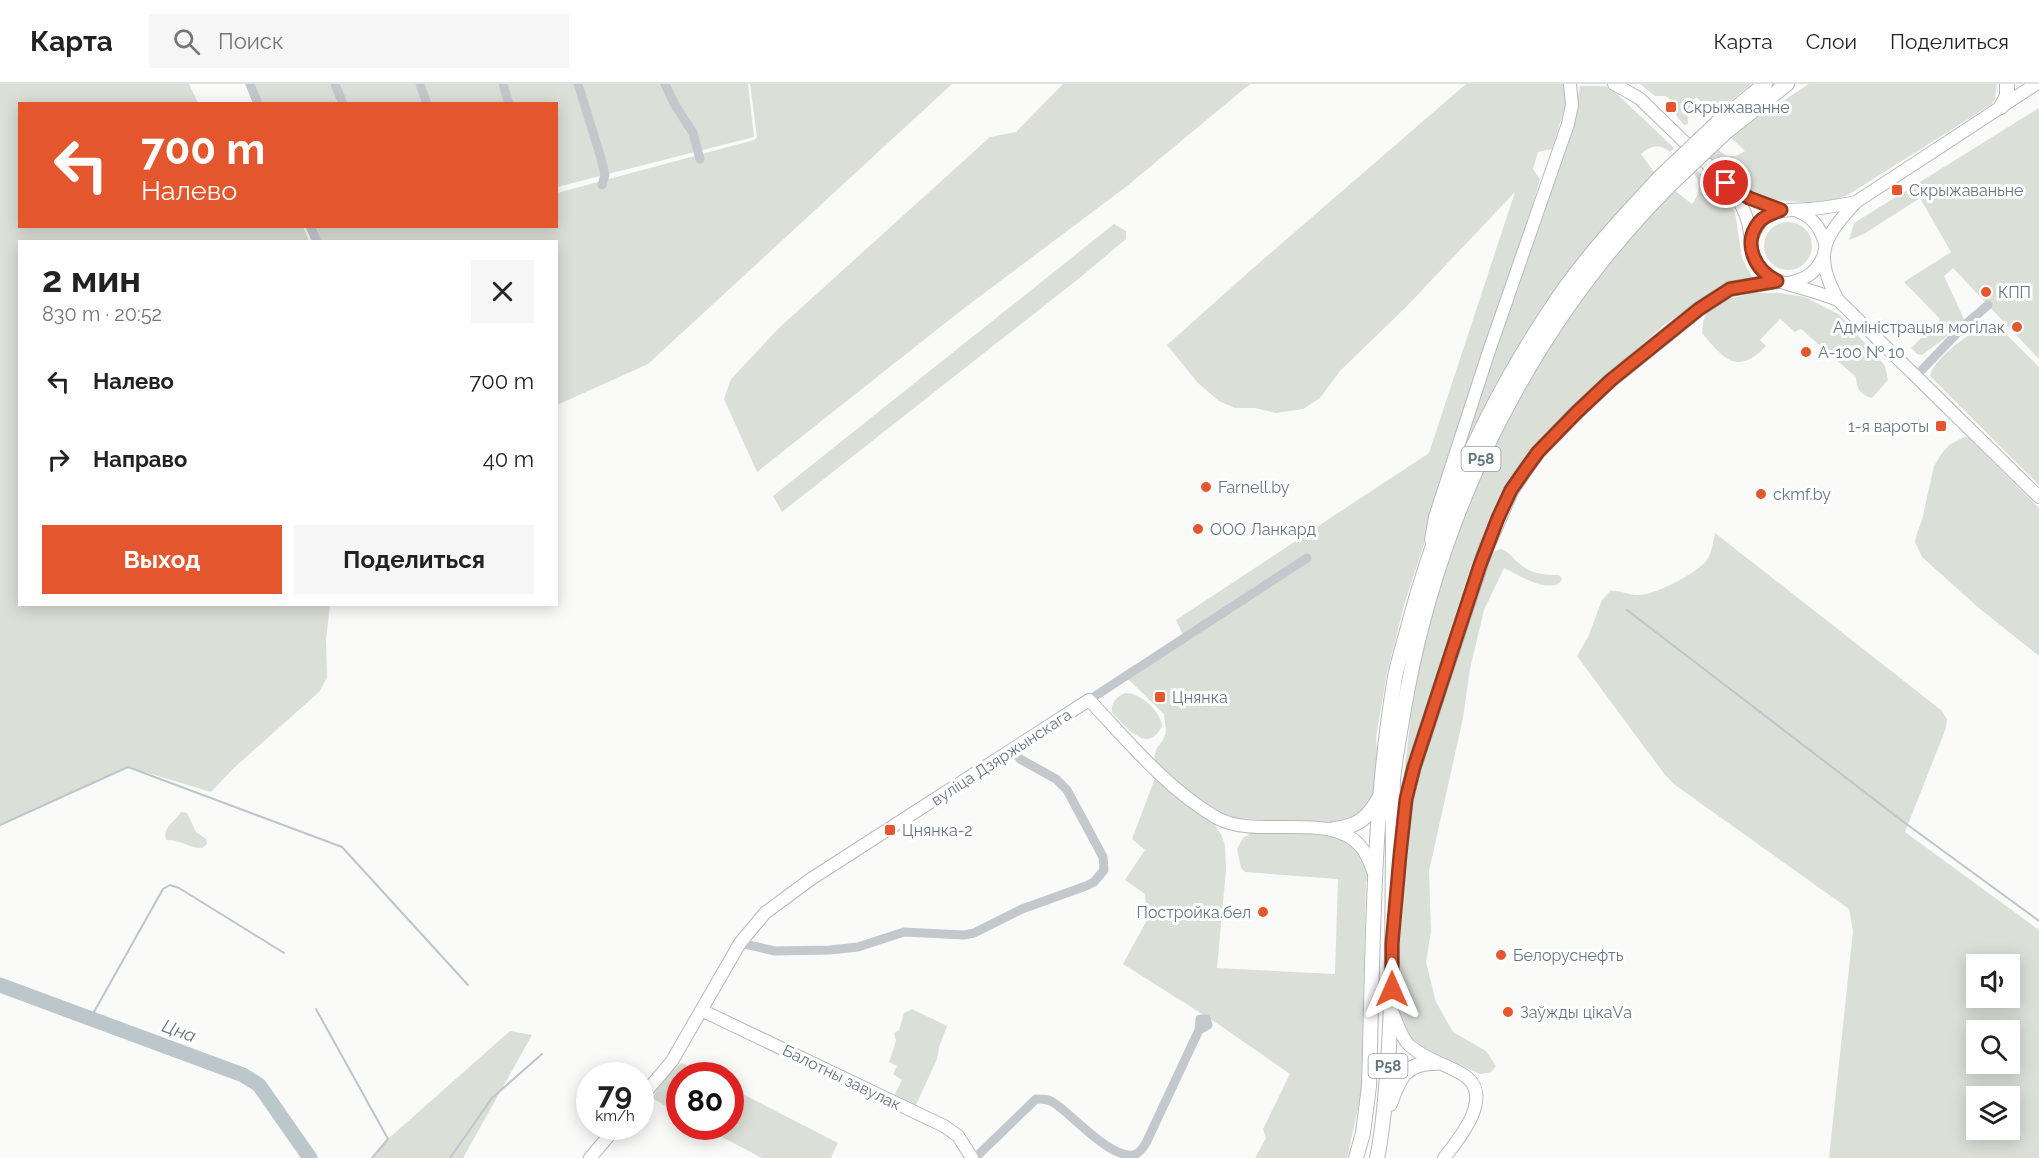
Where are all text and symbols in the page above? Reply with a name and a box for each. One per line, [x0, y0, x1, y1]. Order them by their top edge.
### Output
search box [149, 14, 569, 68]
text: Карта [30, 25, 113, 58]
icon: search [170, 25, 203, 58]
text: Поиск [218, 28, 283, 54]
text: Карта [1714, 29, 1773, 54]
text: Слои [1806, 29, 1857, 54]
text: Поделиться [1890, 29, 2009, 54]
place label: Скрыжаванне [1683, 98, 1790, 117]
marker: Скрыжаванне [1664, 100, 1678, 114]
text: 700 m [141, 125, 265, 174]
icon: left [42, 126, 120, 204]
pin [1700, 157, 1751, 208]
icon: arrive [1709, 166, 1742, 199]
text: Налево [141, 175, 237, 206]
place label: Скрыжаваньне [1909, 181, 2024, 200]
marker: Скрыжаваньне [1890, 183, 1904, 197]
text: 2 мин [42, 258, 141, 300]
button: close [471, 260, 534, 323]
place label: КПП [1998, 283, 2031, 302]
marker: КПП [1979, 285, 1993, 299]
text: 830 m · 20:52 [42, 302, 162, 326]
place label: Адміністрацыя могілак [1833, 318, 2005, 337]
marker: Адміністрацыя могілак [2010, 320, 2024, 334]
place label: А-100 № 10 [1818, 343, 1905, 362]
marker: А-100 № 10 [1799, 345, 1813, 359]
icon: left [42, 365, 75, 398]
text: Налево [93, 368, 174, 394]
text: 700 m [470, 368, 534, 394]
place label: 1-я вароты [1848, 417, 1929, 436]
marker: 1-я вароты [1934, 419, 1948, 433]
icon: right [42, 443, 75, 476]
text: Направо [93, 446, 187, 472]
text: 40 m [483, 446, 534, 472]
road number: Р58 [1462, 447, 1500, 471]
place label: Farnell.by [1218, 478, 1290, 497]
marker: Farnell.by [1199, 480, 1213, 494]
place label: ckmf.by [1773, 485, 1831, 504]
marker: ckmf.by [1754, 487, 1768, 501]
place label: ООО Ланкард [1210, 520, 1316, 539]
marker: ООО Ланкард [1191, 522, 1205, 536]
button: Выход [42, 525, 282, 594]
button: Поделиться [294, 525, 534, 594]
place label: Цнянка [1172, 688, 1228, 707]
marker: Цнянка [1153, 690, 1167, 704]
street label: вуліца Дзяржынскага [928, 705, 1075, 810]
place label: Цнянка-2 [902, 821, 973, 840]
marker: Цнянка-2 [883, 823, 897, 837]
place label: Постройка.бел [1136, 903, 1251, 922]
marker: Постройка.бел [1256, 905, 1270, 919]
place label: Белоруснефть [1513, 946, 1624, 965]
marker: Белоруснефть [1494, 948, 1508, 962]
map controls [1966, 954, 2020, 1140]
button: sound [1966, 954, 2020, 1008]
position arrow [1360, 957, 1424, 1021]
place label: Заўжды цікаVа [1520, 1003, 1632, 1022]
marker: Заўжды цікаVа [1501, 1005, 1515, 1019]
water label: Цна [159, 1015, 199, 1046]
button: search [1966, 1020, 2020, 1074]
street label: Балотны завулак [780, 1041, 904, 1114]
road number: Р58 [1368, 1054, 1408, 1078]
speed limit sign: 80 [666, 1062, 744, 1140]
text: 79 [598, 1076, 632, 1111]
button: layers [1966, 1086, 2020, 1140]
text: km/h [595, 1107, 635, 1125]

